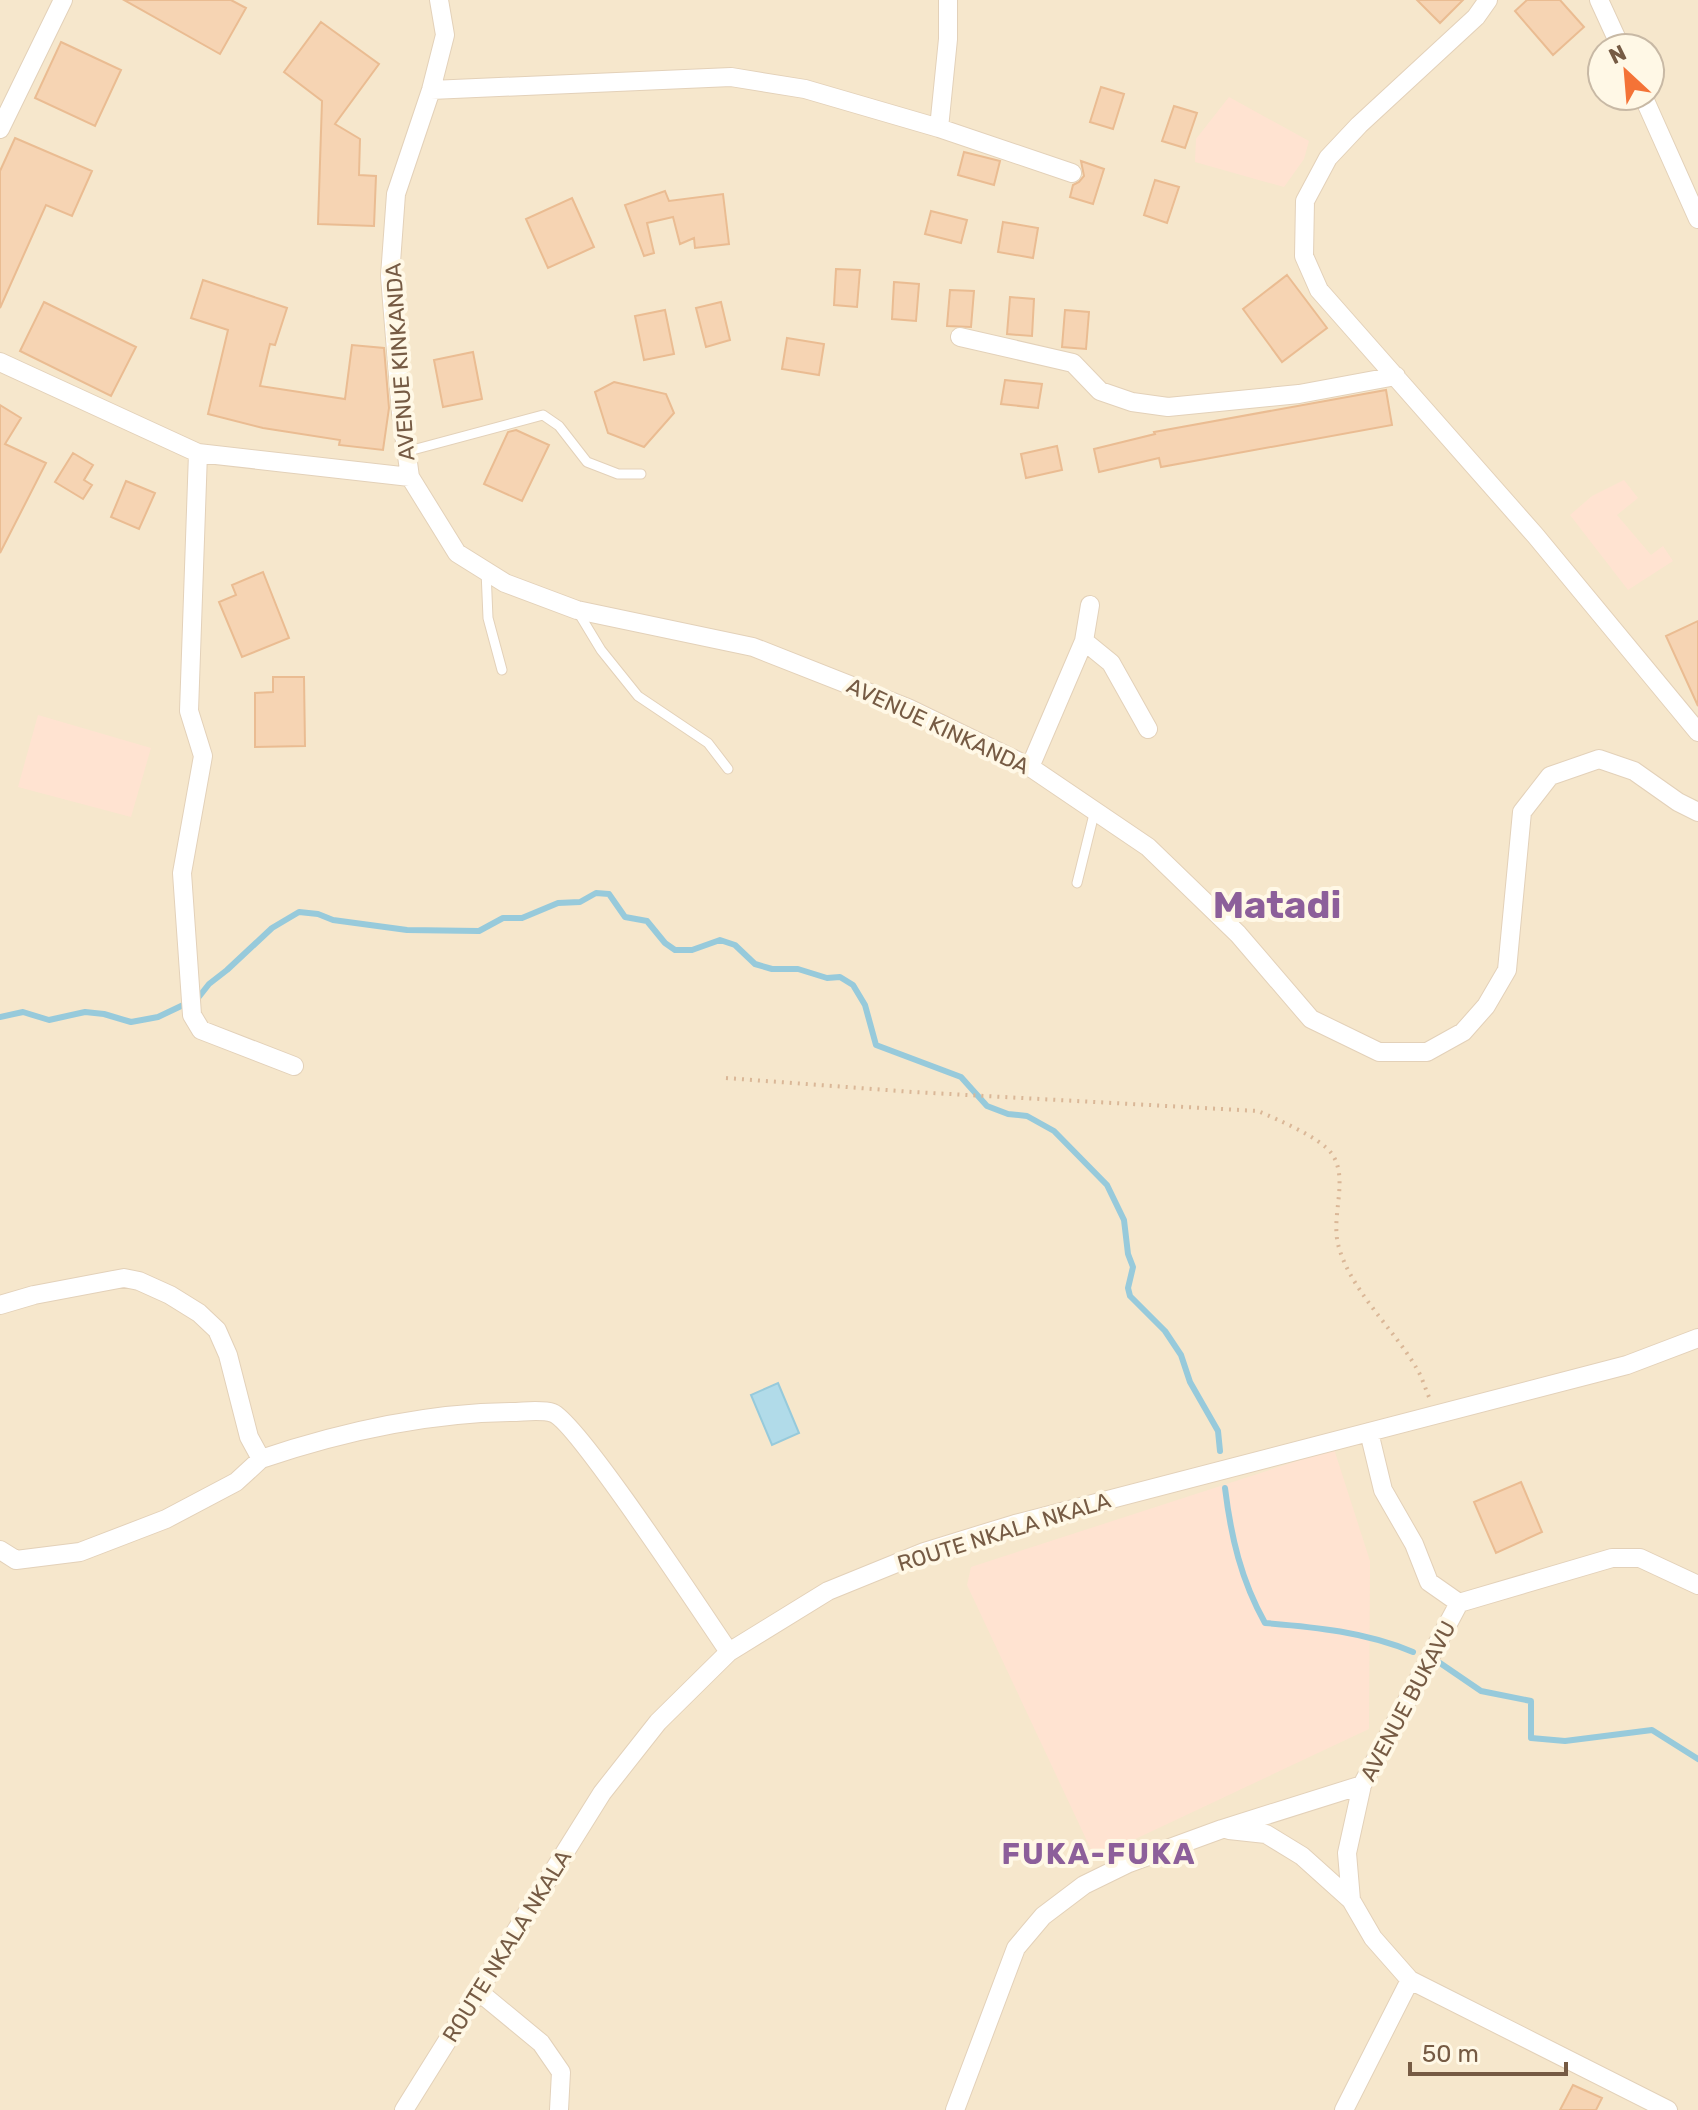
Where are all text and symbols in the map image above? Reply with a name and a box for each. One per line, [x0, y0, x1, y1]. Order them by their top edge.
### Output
north arrow [1586, 32, 1666, 112]
text: N [1604, 39, 1630, 70]
street label: AVENUE KINKANDA [380, 262, 420, 462]
street label: AVENUE KINKANDA [842, 672, 1034, 780]
district label: Matadi [1213, 882, 1341, 928]
street label: ROUTE NKALA NKALA [894, 1487, 1114, 1577]
street label: AVENUE BUKAVU [1354, 1616, 1462, 1786]
district label: FUKA-FUKA [1002, 1836, 1196, 1872]
street label: ROUTE NKALA NKALA [437, 1845, 577, 2047]
scale bar [1410, 2026, 1566, 2076]
text: 50 m [1422, 2040, 1479, 2068]

